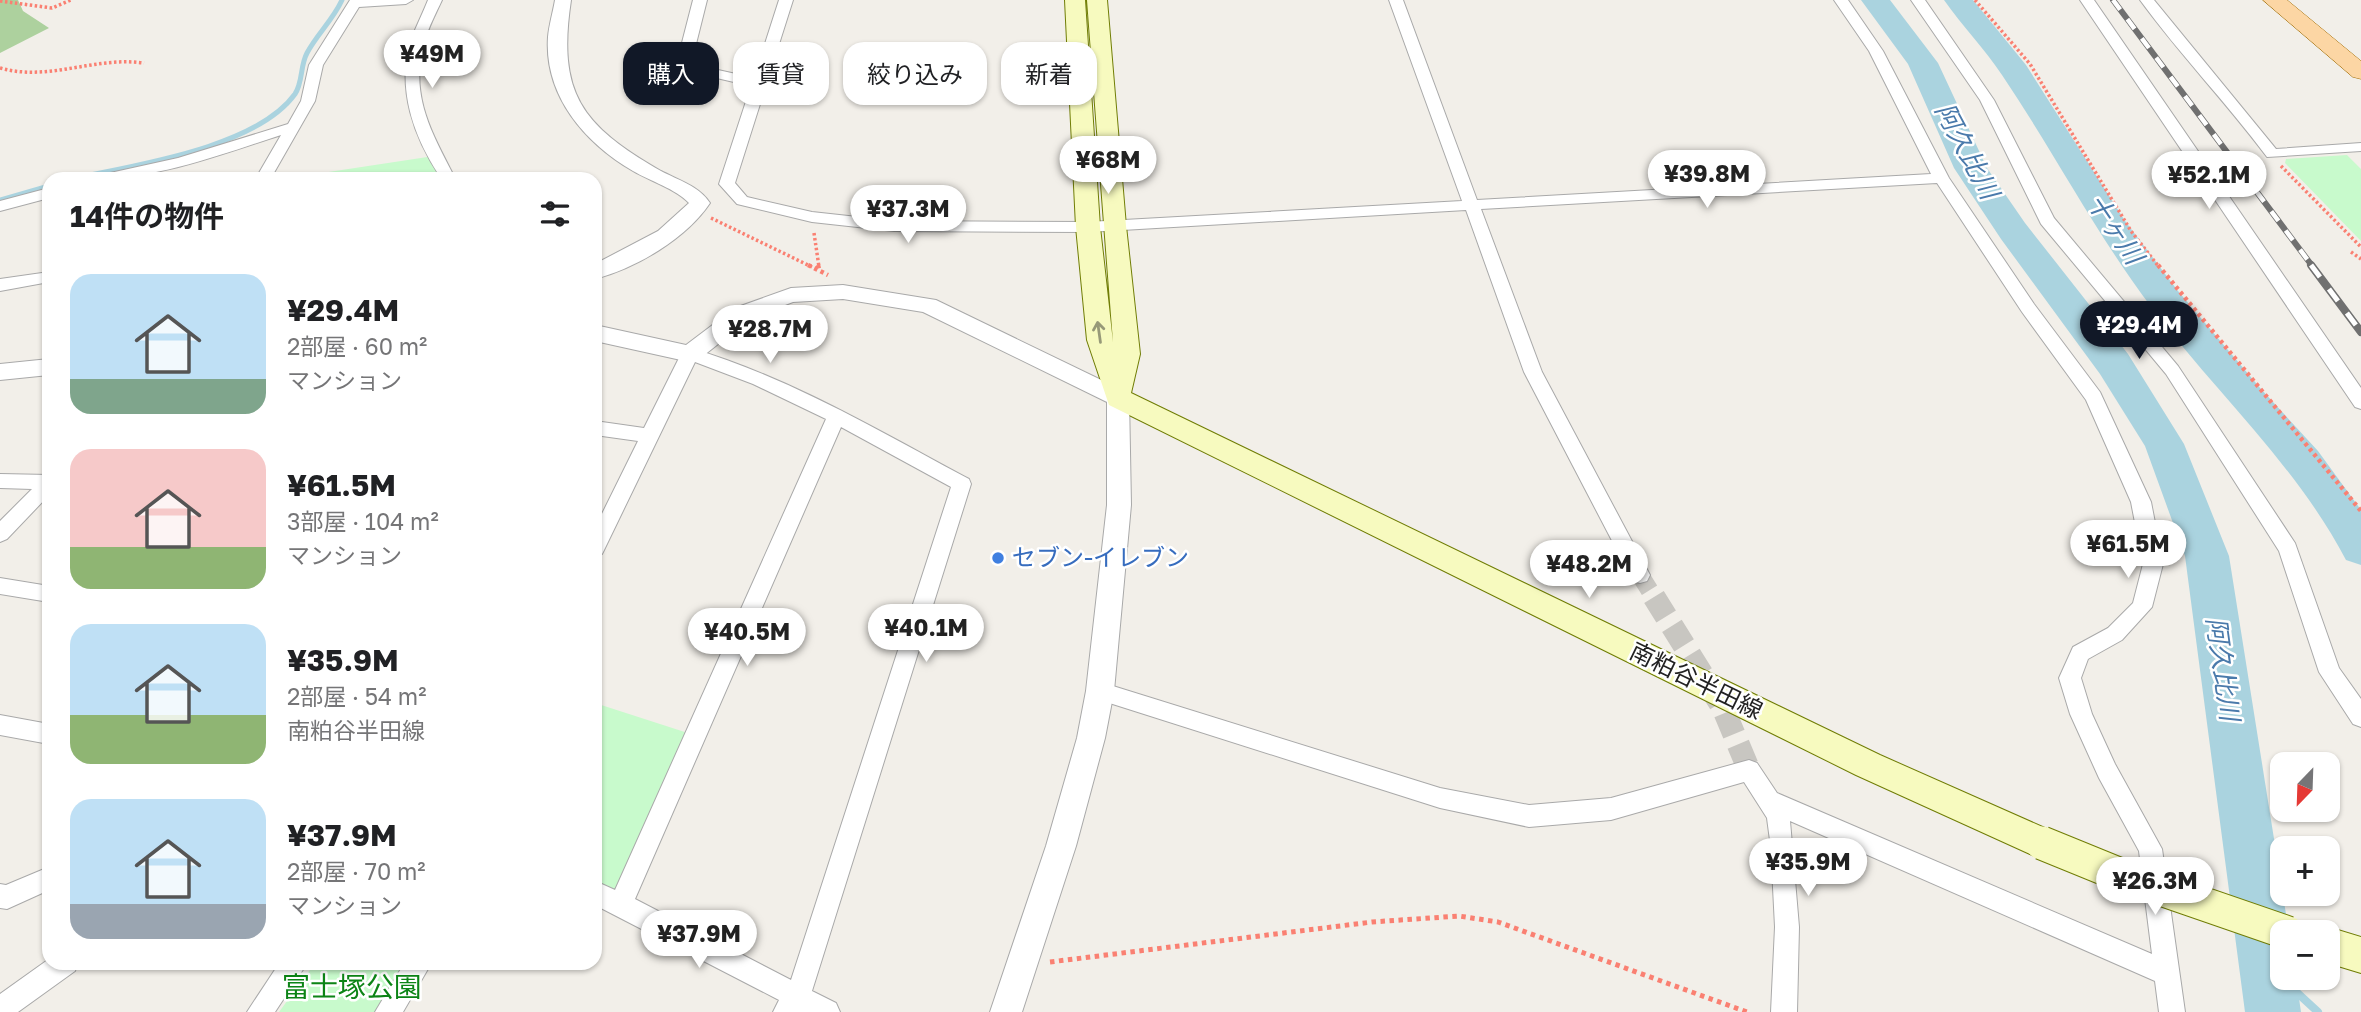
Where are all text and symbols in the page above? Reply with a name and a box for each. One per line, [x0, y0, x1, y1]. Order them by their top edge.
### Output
pin: ¥49M [391, 31, 473, 90]
text: ¥49M [400, 39, 464, 67]
chip: 購入 [623, 42, 719, 105]
chip: 賃貸 [733, 42, 829, 105]
chip: 絞り込み [843, 42, 987, 105]
chip: 新着 [1001, 42, 1097, 105]
water label: 阿久比川 [1929, 98, 2007, 207]
pin: ¥68M [1067, 136, 1149, 196]
text: ¥68M [1076, 145, 1140, 173]
pin: ¥39.8M [1650, 150, 1764, 210]
pin: ¥52.1M [2152, 152, 2266, 211]
text: ¥39.8M [1664, 159, 1750, 187]
text: ¥52.1M [2168, 160, 2250, 188]
pin: ¥37.3M [851, 186, 965, 245]
water label: 十ヶ川 [2081, 188, 2152, 272]
text: ¥37.3M [866, 194, 950, 222]
icon: filters [536, 195, 574, 233]
text: 14件の物件 [70, 198, 224, 234]
text: ¥29.4M [287, 292, 399, 328]
icon: home [126, 302, 210, 386]
pin: ¥29.4M [2082, 302, 2196, 361]
pin: ¥28.7M [713, 306, 827, 365]
text: ¥29.4M [2096, 310, 2182, 338]
text: ¥28.7M [728, 314, 812, 342]
one-way arrow [1093, 321, 1106, 344]
text: 2部屋 · 60 m² [287, 332, 427, 360]
text: マンション [287, 366, 402, 394]
text: ¥61.5M [287, 467, 396, 503]
icon: home [126, 477, 210, 561]
text: 3部屋 · 104 m² [287, 507, 439, 535]
pin: ¥61.5M [2071, 520, 2185, 580]
text: ¥61.5M [2086, 529, 2170, 557]
pin: ¥48.2M [1532, 540, 1646, 600]
text: マンション [287, 541, 402, 569]
place label: セブン-イレブン [1012, 542, 1189, 571]
text: ¥48.2M [1546, 549, 1632, 577]
marker: セブン-イレブン [990, 550, 1006, 566]
pin: ¥40.1M [869, 604, 983, 664]
pin: ¥40.5M [690, 608, 804, 668]
text: ¥40.1M [884, 613, 968, 641]
water label: 阿久比川 [2201, 615, 2246, 726]
text: ¥40.5M [704, 617, 790, 645]
street label: 南粕谷半田線 [1626, 635, 1768, 724]
text: ¥35.9M [287, 642, 399, 678]
icon: home [126, 652, 210, 736]
text: 2部屋 · 54 m² [287, 682, 427, 710]
text: 南粕谷半田線 [287, 716, 425, 744]
north arrow [2270, 752, 2340, 822]
map controls [2270, 752, 2340, 990]
text: ¥37.9M [287, 817, 397, 853]
icon: home [126, 827, 210, 911]
button: + [2270, 836, 2340, 906]
pin: ¥35.9M [1751, 838, 1865, 898]
text: ¥35.9M [1765, 847, 1851, 875]
text: 2部屋 · 70 m² [287, 857, 426, 885]
pin: ¥26.3M [2098, 858, 2212, 917]
text: ¥26.3M [2112, 866, 2198, 894]
text: マンション [287, 891, 402, 919]
pin: ¥37.9M [642, 911, 756, 970]
text: ¥37.9M [657, 919, 741, 947]
button: − [2270, 920, 2340, 990]
park label: 富士塚公園 [282, 970, 422, 1003]

